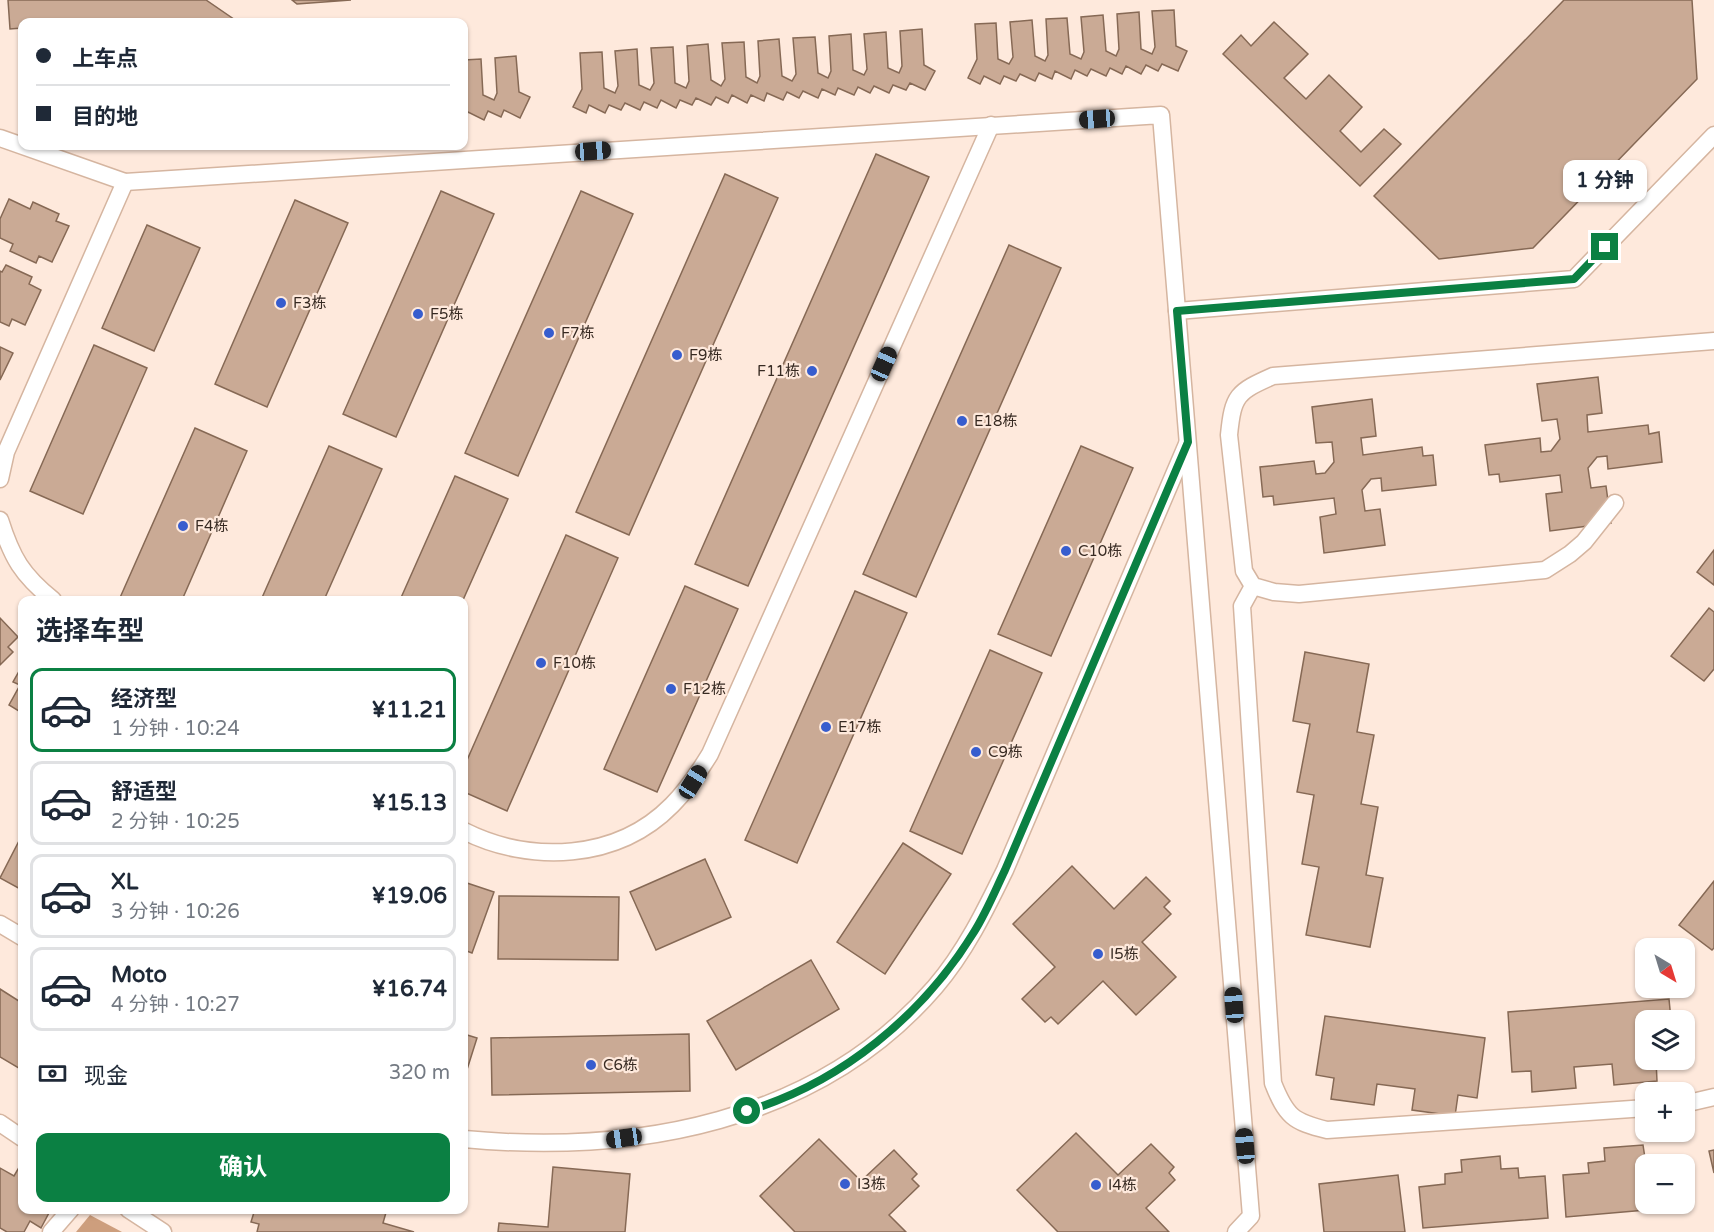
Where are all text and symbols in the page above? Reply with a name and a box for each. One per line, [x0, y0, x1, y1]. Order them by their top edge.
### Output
text: 上车点 [72, 46, 138, 72]
text: 目的地 [72, 104, 138, 130]
car [1078, 109, 1116, 129]
car [574, 141, 612, 161]
callout: 1 分钟 [1563, 160, 1647, 202]
text: 1 分钟 [1576, 169, 1634, 193]
route end [1591, 233, 1618, 260]
place label: F3栋 [293, 294, 327, 312]
marker: F3栋 [274, 296, 288, 310]
place label: F5栋 [430, 305, 464, 323]
marker: F5栋 [411, 307, 425, 321]
place label: F7栋 [561, 324, 595, 342]
marker: F7栋 [542, 326, 556, 340]
car [868, 344, 900, 384]
place label: F9栋 [689, 346, 723, 364]
marker: F9栋 [670, 348, 684, 362]
place label: F11栋 [757, 362, 800, 380]
marker: F11栋 [805, 364, 819, 378]
place label: E18栋 [974, 412, 1017, 430]
marker: E18栋 [955, 414, 969, 428]
place label: F4栋 [195, 517, 229, 535]
marker: F4栋 [176, 519, 190, 533]
place label: C10栋 [1078, 542, 1122, 560]
marker: C10栋 [1059, 544, 1073, 558]
text: 选择车型 [36, 615, 144, 648]
place label: F10栋 [553, 654, 596, 672]
marker: F10栋 [534, 656, 548, 670]
place label: F12栋 [683, 680, 726, 698]
marker: F12栋 [664, 682, 678, 696]
icon: car [39, 683, 93, 737]
text: 经济型 [111, 686, 177, 712]
text: ¥11.21 [372, 697, 447, 723]
text: 1 分钟 · 10:24 [111, 717, 240, 741]
place label: E17栋 [838, 718, 881, 736]
marker: E17栋 [819, 720, 833, 734]
place label: C9栋 [988, 743, 1023, 761]
marker: C9栋 [969, 745, 983, 759]
car [676, 762, 710, 802]
icon: car [39, 776, 93, 830]
text: 舒适型 [111, 779, 177, 805]
text: ¥15.13 [372, 790, 447, 816]
text: 2 分钟 · 10:25 [111, 810, 240, 834]
icon: car [39, 869, 93, 923]
text: XL [111, 869, 138, 895]
text: ¥19.06 [372, 883, 447, 909]
text: 3 分钟 · 10:26 [111, 900, 240, 924]
north arrow [1635, 938, 1695, 998]
map controls [1635, 938, 1695, 1214]
place label: I5栋 [1110, 945, 1139, 963]
marker: I5栋 [1091, 947, 1105, 961]
icon: car [39, 962, 93, 1016]
text: Moto [111, 962, 167, 988]
text: ¥16.74 [372, 976, 447, 1002]
car [1224, 986, 1244, 1024]
text: 4 分钟 · 10:27 [111, 993, 240, 1017]
button: layers [1635, 1010, 1695, 1070]
place label: C6栋 [603, 1056, 638, 1074]
icon: cash [36, 1057, 69, 1090]
marker: C6栋 [584, 1058, 598, 1072]
text: 320 m [389, 1061, 450, 1085]
text: 现金 [84, 1063, 128, 1089]
button: + [1635, 1082, 1695, 1142]
route start [733, 1097, 760, 1124]
car [605, 1127, 643, 1149]
car [1234, 1127, 1256, 1165]
button: 确认 [36, 1133, 450, 1202]
button: − [1635, 1154, 1695, 1214]
place label: I3栋 [857, 1175, 886, 1193]
place label: I4栋 [1108, 1176, 1137, 1194]
marker: I3栋 [838, 1177, 852, 1191]
marker: I4栋 [1089, 1178, 1103, 1192]

